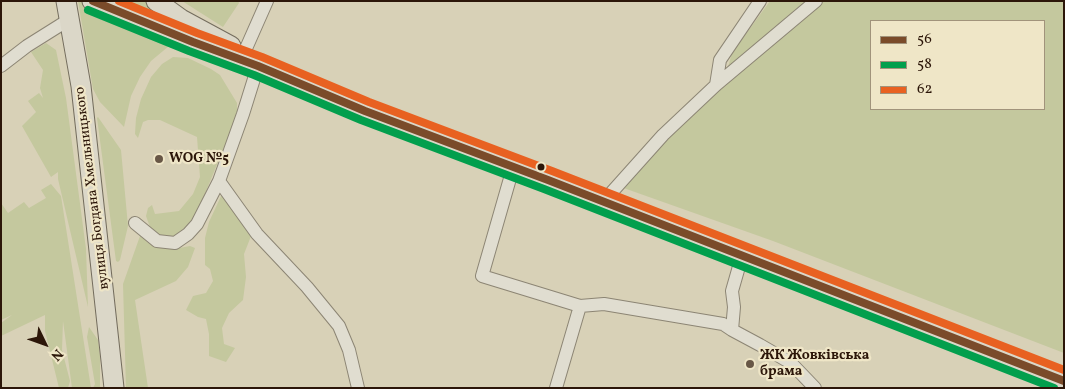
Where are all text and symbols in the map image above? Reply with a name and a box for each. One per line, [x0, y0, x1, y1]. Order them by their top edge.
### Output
legend [870, 20, 1045, 110]
text: 56 [917, 29, 932, 50]
text: 58 [917, 54, 932, 75]
text: 62 [917, 79, 933, 100]
street label: вулиця Богдана Хмельницького [72, 86, 114, 290]
place label: WOG №5 [169, 151, 229, 167]
marker: WOG №5 [153, 153, 165, 165]
unlabelled marker [536, 162, 546, 172]
north arrow [20, 319, 70, 369]
text: N [46, 344, 67, 365]
place label: ЖК Жовківська брама [760, 348, 869, 381]
marker: ЖК Жовківська брама [744, 358, 756, 370]

